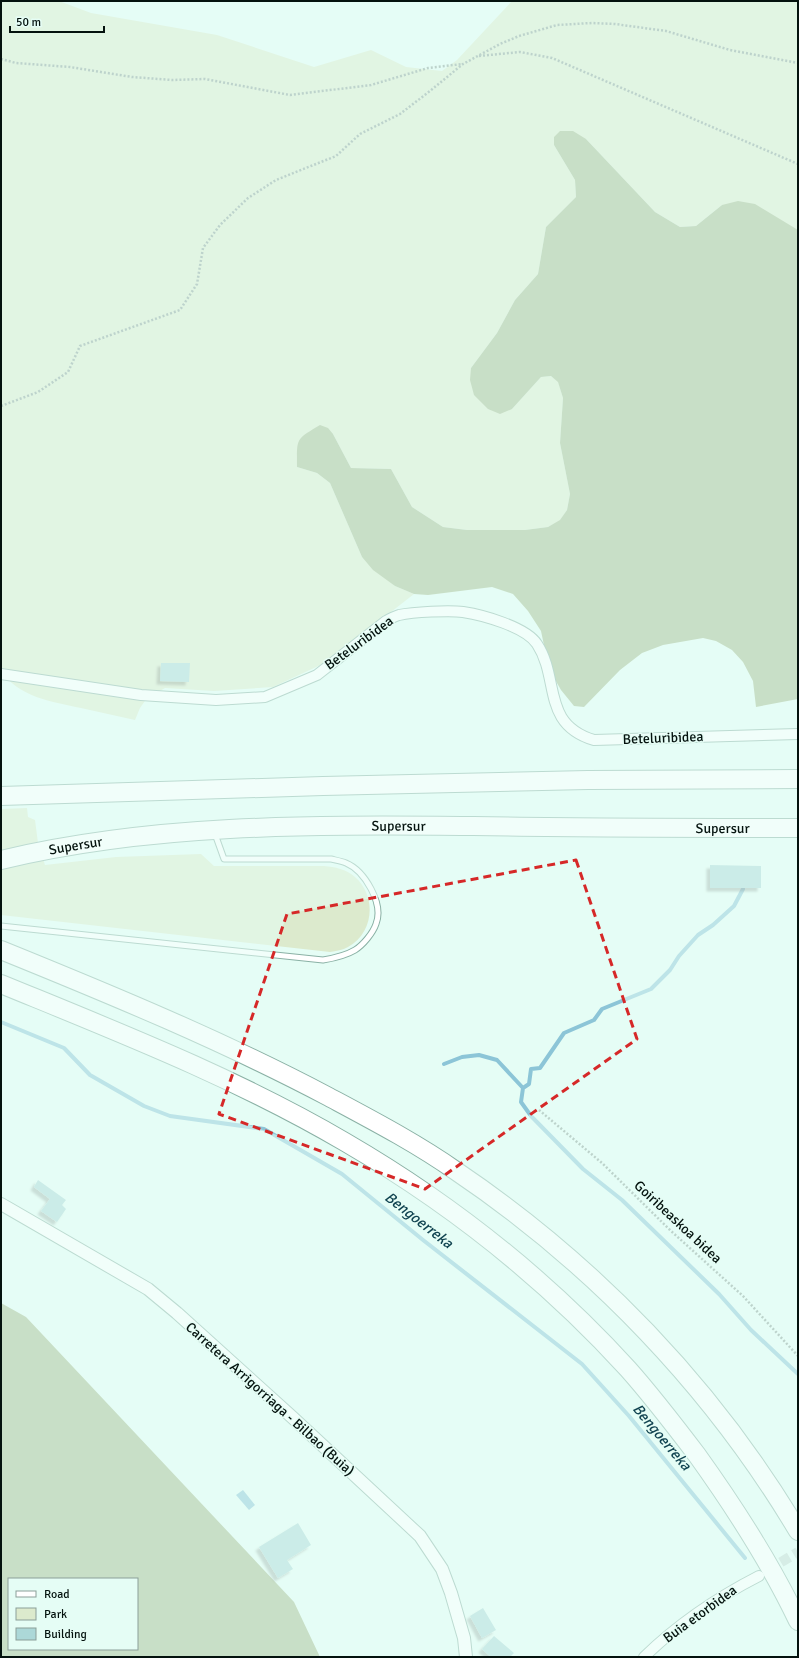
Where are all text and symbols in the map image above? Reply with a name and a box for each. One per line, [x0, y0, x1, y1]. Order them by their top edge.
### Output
scale bar [10, 8, 104, 34]
text: 50 m [16, 15, 41, 30]
street label: Beteluribidea [321, 612, 397, 674]
street label: Beteluribidea [622, 728, 704, 748]
street label: Supersur [372, 817, 426, 834]
street label: Supersur [696, 819, 750, 836]
street label: Supersur [47, 832, 104, 858]
street label: Goiribeaskoa bidea [631, 1177, 725, 1267]
water label: Bengoerreka [381, 1188, 457, 1252]
street label: Carretera Arrigorriaga - Bilbao (Buia) [182, 1319, 358, 1479]
water label: Bengoerreka [629, 1400, 695, 1474]
legend [8, 1578, 138, 1650]
street label: Buia etorbidea [660, 1582, 740, 1646]
text: Road [44, 1587, 70, 1602]
text: Park [44, 1607, 67, 1622]
text: Building [44, 1627, 87, 1642]

